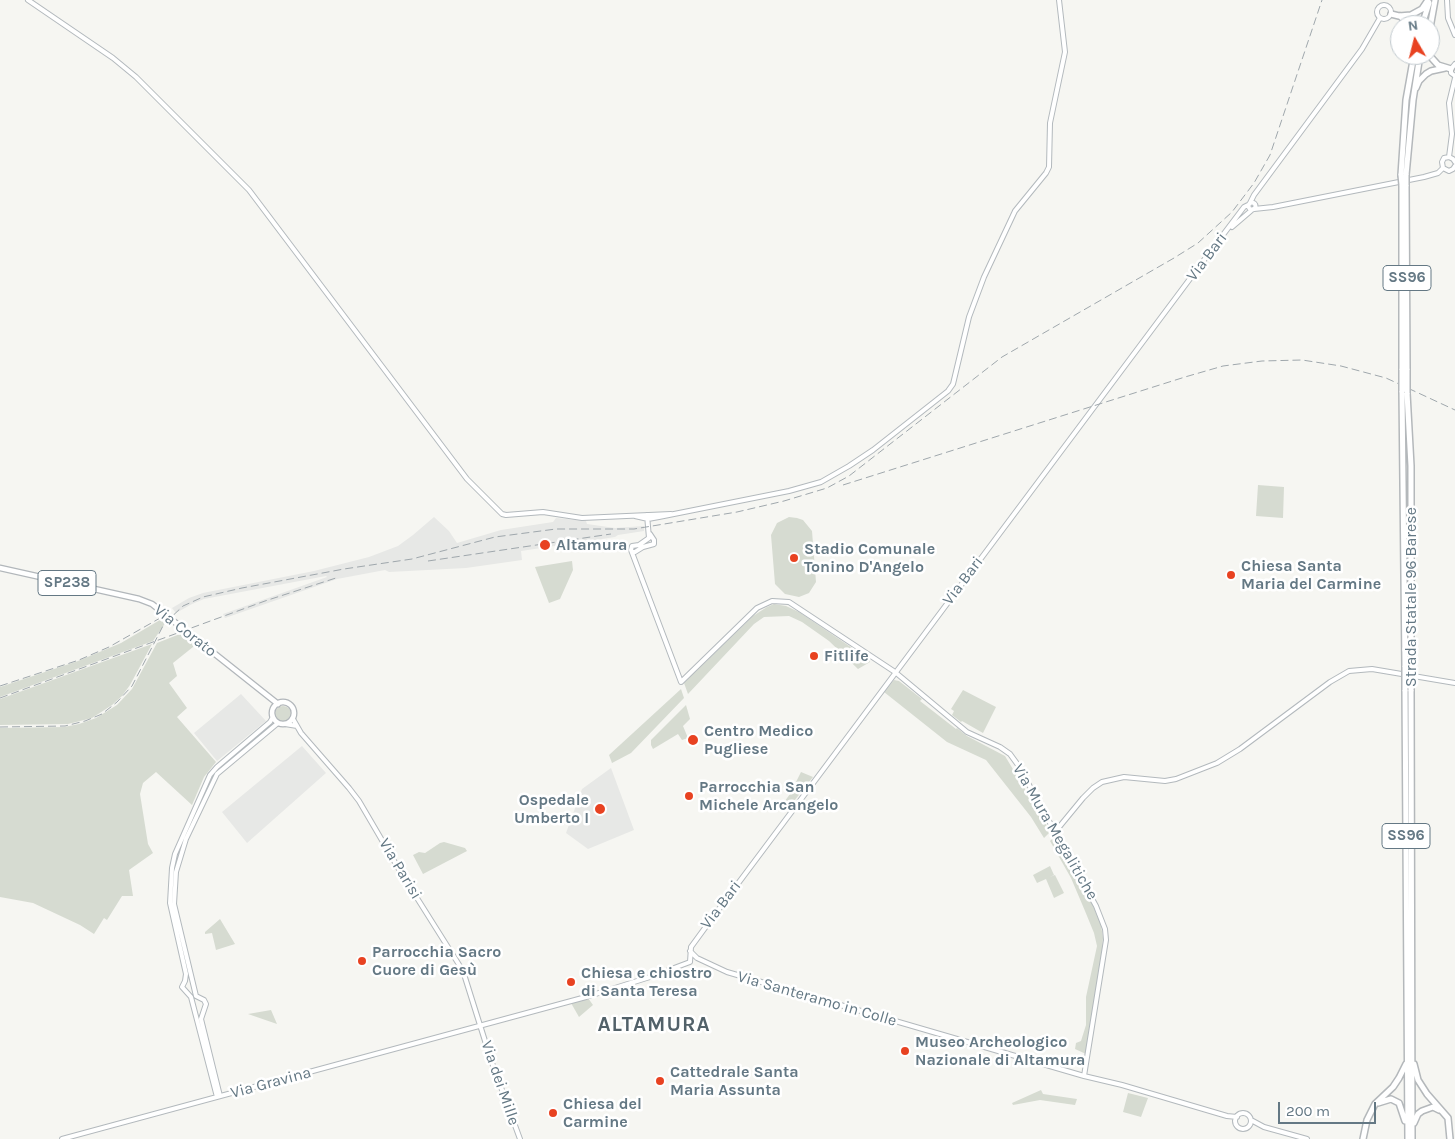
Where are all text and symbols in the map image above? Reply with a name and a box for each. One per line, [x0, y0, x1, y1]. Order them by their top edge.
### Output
north arrow [1390, 15, 1440, 65]
text: N [1407, 17, 1419, 35]
street label: Via Bari [1183, 229, 1231, 285]
road number: SS96 [1383, 266, 1431, 290]
street label: Strada Statale 96 Barese [1401, 507, 1421, 687]
place label: Altamura [556, 535, 627, 555]
marker: Altamura [538, 538, 552, 552]
place label: Stadio Comunale Tonino D'Angelo [804, 539, 935, 577]
marker: Stadio Comunale Tonino D'Angelo [788, 552, 800, 564]
street label: Via Bari [939, 553, 987, 609]
place label: Chiesa Santa Maria del Carmine [1241, 556, 1381, 594]
marker: Chiesa Santa Maria del Carmine [1225, 569, 1237, 581]
road number: SP238 [38, 570, 96, 596]
street label: Via Corato [150, 601, 220, 661]
place label: Fitlife [824, 646, 869, 666]
marker: Fitlife [808, 650, 820, 662]
place label: Centro Medico Pugliese [704, 721, 813, 759]
marker: Centro Medico Pugliese [686, 733, 700, 747]
street label: Via Mura Megalitiche [1008, 761, 1102, 903]
place label: Parrocchia San Michele Arcangelo [699, 777, 838, 815]
place label: Ospedale Umberto I [514, 790, 589, 828]
marker: Parrocchia San Michele Arcangelo [683, 790, 695, 802]
marker: Ospedale Umberto I [593, 802, 607, 816]
road number: SS96 [1382, 824, 1430, 848]
street label: Via Parisi [374, 835, 426, 903]
street label: Via Bari [697, 877, 745, 933]
place label: Parrocchia Sacro Cuore di Gesù [372, 942, 501, 980]
marker: Parrocchia Sacro Cuore di Gesù [356, 955, 368, 967]
place label: Chiesa e chiostro di Santa Teresa [581, 963, 712, 1001]
street label: Via Santeramo in Colle [735, 967, 899, 1031]
marker: Chiesa e chiostro di Santa Teresa [565, 976, 577, 988]
district label: ALTAMURA [596, 1012, 712, 1038]
place label: Museo Archeologico Nazionale di Altamura [915, 1032, 1085, 1070]
street label: Via dei Mille [477, 1038, 523, 1128]
marker: Museo Archeologico Nazionale di Altamura [899, 1045, 911, 1057]
place label: Cattedrale Santa Maria Assunta [670, 1062, 799, 1100]
street label: Via Gravina [229, 1063, 313, 1103]
marker: Cattedrale Santa Maria Assunta [654, 1075, 666, 1087]
scale bar [1280, 1092, 1378, 1124]
place label: Chiesa del Carmine [563, 1094, 642, 1132]
text: 200 m [1286, 1102, 1330, 1120]
marker: Chiesa del Carmine [547, 1107, 559, 1119]

